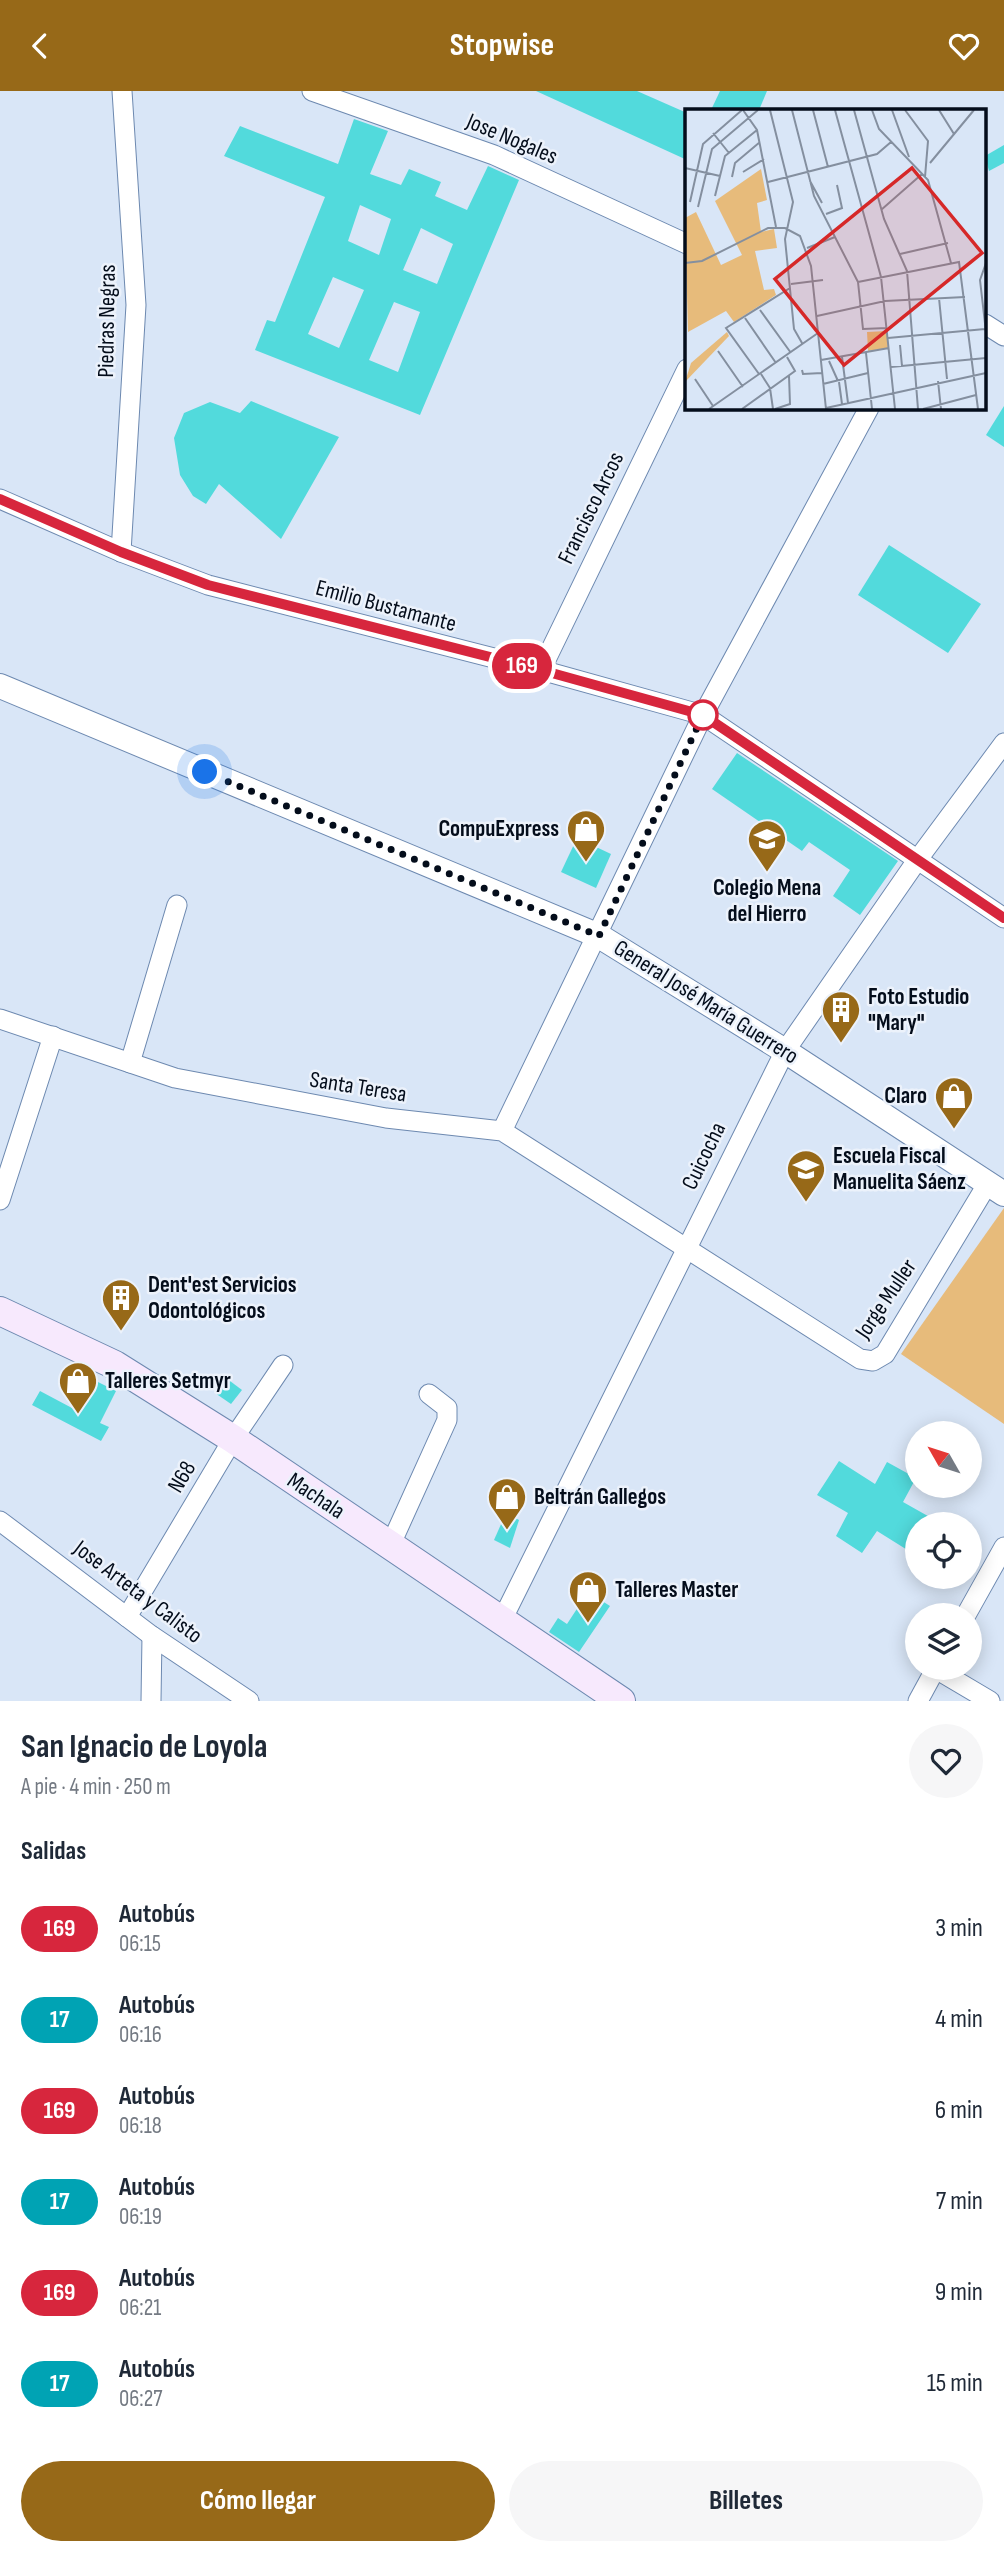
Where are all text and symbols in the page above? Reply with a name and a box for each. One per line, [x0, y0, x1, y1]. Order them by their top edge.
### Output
text: Stopwise [450, 26, 554, 65]
icon: back [21, 27, 59, 65]
icon: heart [945, 27, 983, 65]
street label: Jose Nogales [461, 107, 562, 171]
inset map [685, 109, 986, 409]
street label: Piedras Negras [92, 264, 122, 378]
street label: Francisco Arcos [552, 447, 630, 569]
street label: Emilio Bustamante [313, 574, 459, 638]
line badge: 169 [482, 643, 562, 689]
text: 169 [506, 651, 538, 680]
unlabelled marker [688, 700, 718, 730]
your location [187, 754, 222, 789]
shop icon: CompuExpress [565, 808, 607, 863]
place label: CompuExpress [438, 815, 559, 843]
school or university icon: Colegio Mena del Hierro [746, 818, 788, 873]
place label: Colegio Mena del Hierro [713, 874, 821, 928]
street label: General José María Guerrero [608, 934, 804, 1070]
place label: Foto Estudio "Mary" [868, 983, 969, 1037]
building icon: Foto Estudio "Mary" [820, 989, 862, 1044]
street label: Santa Teresa [308, 1066, 408, 1108]
shop icon: Claro [933, 1075, 975, 1130]
place label: Claro [884, 1082, 927, 1110]
street label: Cuicocha [676, 1118, 732, 1194]
place label: Escuela Fiscal Manuelita Sáenz [833, 1142, 966, 1196]
school or university icon: Escuela Fiscal Manuelita Sáenz [785, 1148, 827, 1203]
street label: Jorge Muller [849, 1254, 923, 1345]
place label: Dent'est Servicios Odontológicos [148, 1271, 297, 1325]
building icon: Dent'est Servicios Odontológicos [100, 1277, 142, 1332]
shop icon: Talleres Setmyr [57, 1360, 99, 1415]
place label: Talleres Setmyr [105, 1367, 231, 1395]
north arrow [905, 1421, 982, 1498]
map controls [905, 1421, 982, 1680]
street label: N68 [162, 1456, 202, 1498]
street label: Machala [282, 1467, 350, 1525]
shop icon: Beltrán Gallegos [486, 1476, 528, 1531]
place label: Beltrán Gallegos [534, 1483, 666, 1511]
button: locate [905, 1512, 982, 1589]
street label: Jose Arteta y Calisto [67, 1534, 208, 1649]
shop icon: Talleres Master [567, 1569, 609, 1624]
place label: Talleres Master [615, 1576, 738, 1604]
button: layers [905, 1603, 982, 1680]
button: heart [909, 1724, 983, 1798]
text: San Ignacio de Loyola [21, 1727, 267, 1767]
text: A pie · 4 min · 250 m [21, 1773, 171, 1801]
text: Salidas [21, 1836, 86, 1867]
text: Autobús [119, 1899, 195, 1930]
text: 3 min [935, 1913, 983, 1944]
text: 169 [43, 1914, 76, 1943]
text: 06:15 [119, 1930, 161, 1958]
text: Autobús [119, 1990, 195, 2021]
text: 4 min [935, 2004, 983, 2035]
text: 17 [50, 2005, 69, 2034]
text: 06:16 [119, 2021, 162, 2049]
text: Autobús [119, 2081, 195, 2112]
text: 6 min [935, 2095, 983, 2126]
text: 169 [43, 2096, 76, 2125]
text: 06:18 [119, 2112, 162, 2140]
text: Autobús [119, 2172, 195, 2203]
text: 7 min [936, 2186, 983, 2217]
text: 17 [50, 2187, 69, 2216]
text: 06:19 [119, 2203, 162, 2231]
text: Autobús [119, 2263, 195, 2294]
text: 9 min [935, 2277, 983, 2308]
text: 169 [43, 2278, 76, 2307]
text: 06:21 [119, 2294, 161, 2322]
text: Autobús [119, 2354, 195, 2385]
text: 15 min [927, 2368, 983, 2399]
text: 17 [50, 2369, 69, 2398]
text: 06:27 [119, 2385, 162, 2413]
button: Cómo llegar [21, 2461, 495, 2541]
button: Billetes [509, 2461, 983, 2541]

